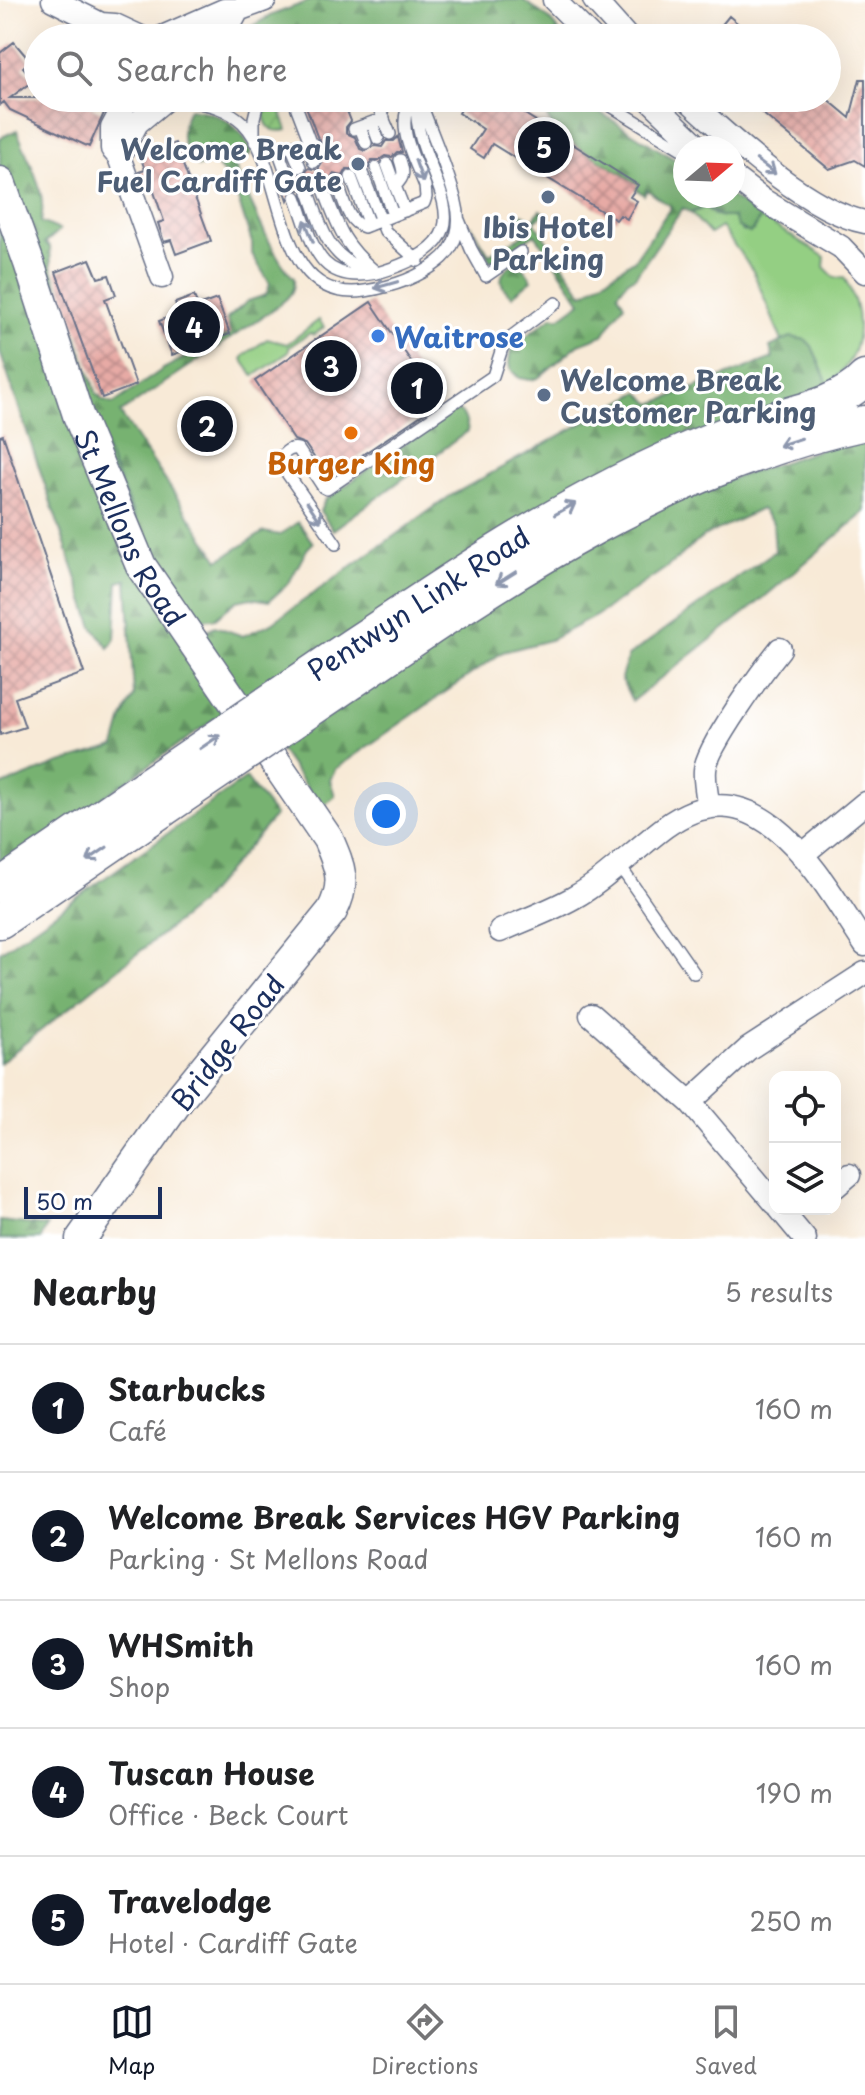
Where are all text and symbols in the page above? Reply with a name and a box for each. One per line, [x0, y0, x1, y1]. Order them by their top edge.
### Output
search box [24, 24, 841, 112]
icon: search [52, 46, 96, 90]
text: Search here [116, 46, 288, 91]
pin: 5 [518, 117, 570, 177]
place label: Welcome Break Fuel Cardiff Gate [96, 127, 342, 202]
north arrow [673, 136, 745, 208]
marker: Welcome Break Fuel Cardiff Gate [349, 155, 367, 173]
one-way arrow [413, 158, 428, 183]
one-way arrow [755, 159, 777, 175]
marker: Ibis Hotel Parking [539, 188, 557, 206]
place label: Ibis Hotel Parking [482, 205, 614, 280]
one-way arrow [300, 219, 315, 244]
one-way arrow [374, 278, 400, 293]
pin: 4 [168, 297, 220, 357]
place label: Waitrose [394, 315, 524, 358]
marker: Waitrose [369, 327, 387, 345]
pin: 3 [305, 336, 357, 396]
pin: 1 [391, 358, 443, 418]
place label: Welcome Break Customer Parking [560, 358, 816, 433]
marker: Welcome Break Customer Parking [535, 386, 553, 404]
pin: 2 [181, 396, 233, 456]
street label: St Mellons Road [65, 422, 197, 635]
marker: Burger King [342, 424, 360, 442]
one-way arrow [777, 435, 803, 450]
place label: Burger King [267, 441, 435, 484]
one-way arrow [306, 500, 322, 523]
one-way arrow [553, 501, 576, 517]
street label: Pentwyn Link Road [298, 515, 538, 691]
one-way arrow [495, 571, 518, 587]
one-way arrow [199, 734, 221, 750]
your location [366, 794, 406, 834]
one-way arrow [87, 846, 109, 862]
street label: Bridge Road [160, 964, 294, 1120]
map controls [769, 1071, 841, 1215]
button: locate [769, 1071, 841, 1143]
button: layers [769, 1143, 841, 1215]
scale bar [24, 1183, 162, 1219]
text: 50 m [36, 1184, 93, 1217]
text: Nearby [32, 1265, 157, 1317]
text: 5 results [725, 1272, 833, 1311]
text: Starbucks [108, 1366, 265, 1411]
text: 1 [52, 1389, 64, 1428]
text: 160 m [755, 1389, 833, 1428]
text: Café [108, 1411, 167, 1450]
text: Welcome Break Services HGV Parking [108, 1494, 680, 1539]
text: 2 [49, 1517, 67, 1556]
text: 160 m [755, 1517, 833, 1556]
text: Parking · St Mellons Road [108, 1539, 429, 1578]
text: WHSmith [108, 1622, 254, 1667]
text: 3 [49, 1645, 67, 1684]
text: 160 m [755, 1645, 833, 1684]
text: Shop [108, 1667, 170, 1706]
text: Tuscan House [108, 1750, 315, 1795]
text: 4 [49, 1773, 67, 1812]
text: 190 m [756, 1773, 833, 1812]
text: Office · Beck Court [108, 1795, 348, 1834]
text: Travelodge [108, 1878, 272, 1923]
text: 5 [50, 1901, 66, 1940]
text: 250 m [749, 1901, 833, 1940]
text: Hotel · Cardiff Gate [108, 1923, 358, 1962]
tab: Map [108, 2000, 155, 2081]
tab: Directions [371, 2000, 478, 2081]
tab: Saved [694, 2000, 757, 2081]

